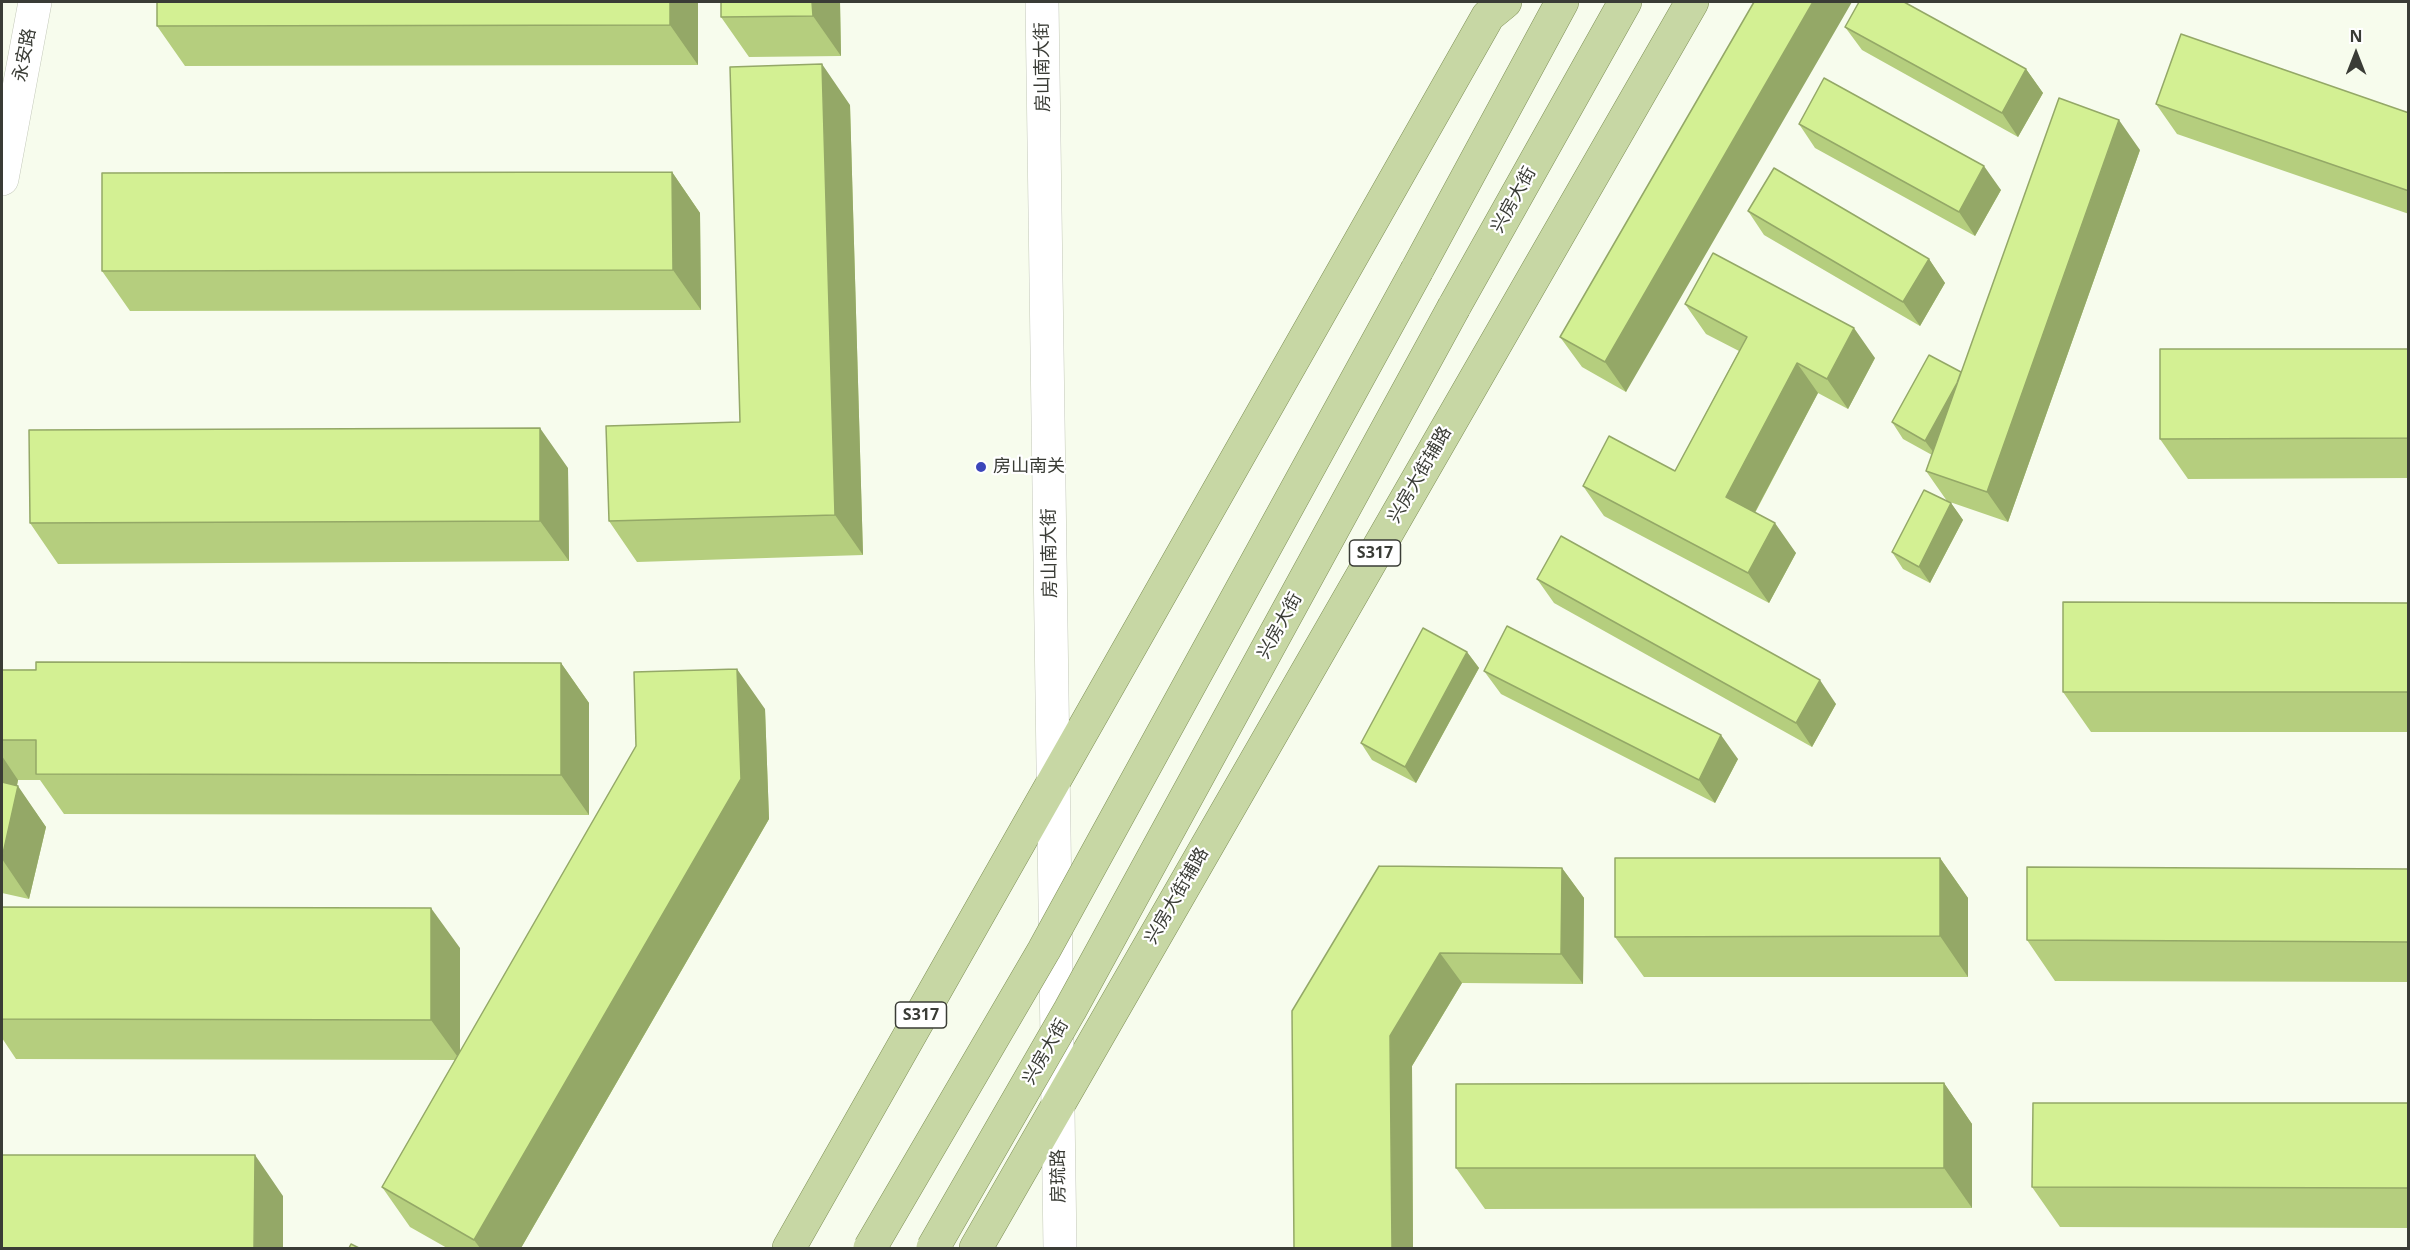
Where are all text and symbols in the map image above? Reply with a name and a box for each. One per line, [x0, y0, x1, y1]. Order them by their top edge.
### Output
street label: 房山南大街 [1031, 22, 1055, 112]
north arrow [2326, 24, 2386, 84]
text: N [2349, 25, 2363, 47]
street label: 永安路 [9, 26, 41, 84]
street label: 兴房大街 [1487, 163, 1541, 237]
street label: 兴房大街辅路 [1384, 423, 1456, 527]
place label: 房山南关 [993, 456, 1065, 478]
marker: 房山南关 [974, 460, 988, 474]
street label: 房山南大街 [1038, 508, 1062, 598]
road number: S317 [1350, 540, 1400, 566]
street label: 兴房大街 [1253, 589, 1307, 663]
street label: 兴房大街辅路 [1141, 844, 1213, 948]
road number: S317 [896, 1002, 946, 1028]
street label: 兴房大街 [1019, 1015, 1073, 1089]
street label: 房琉路 [1048, 1149, 1070, 1203]

